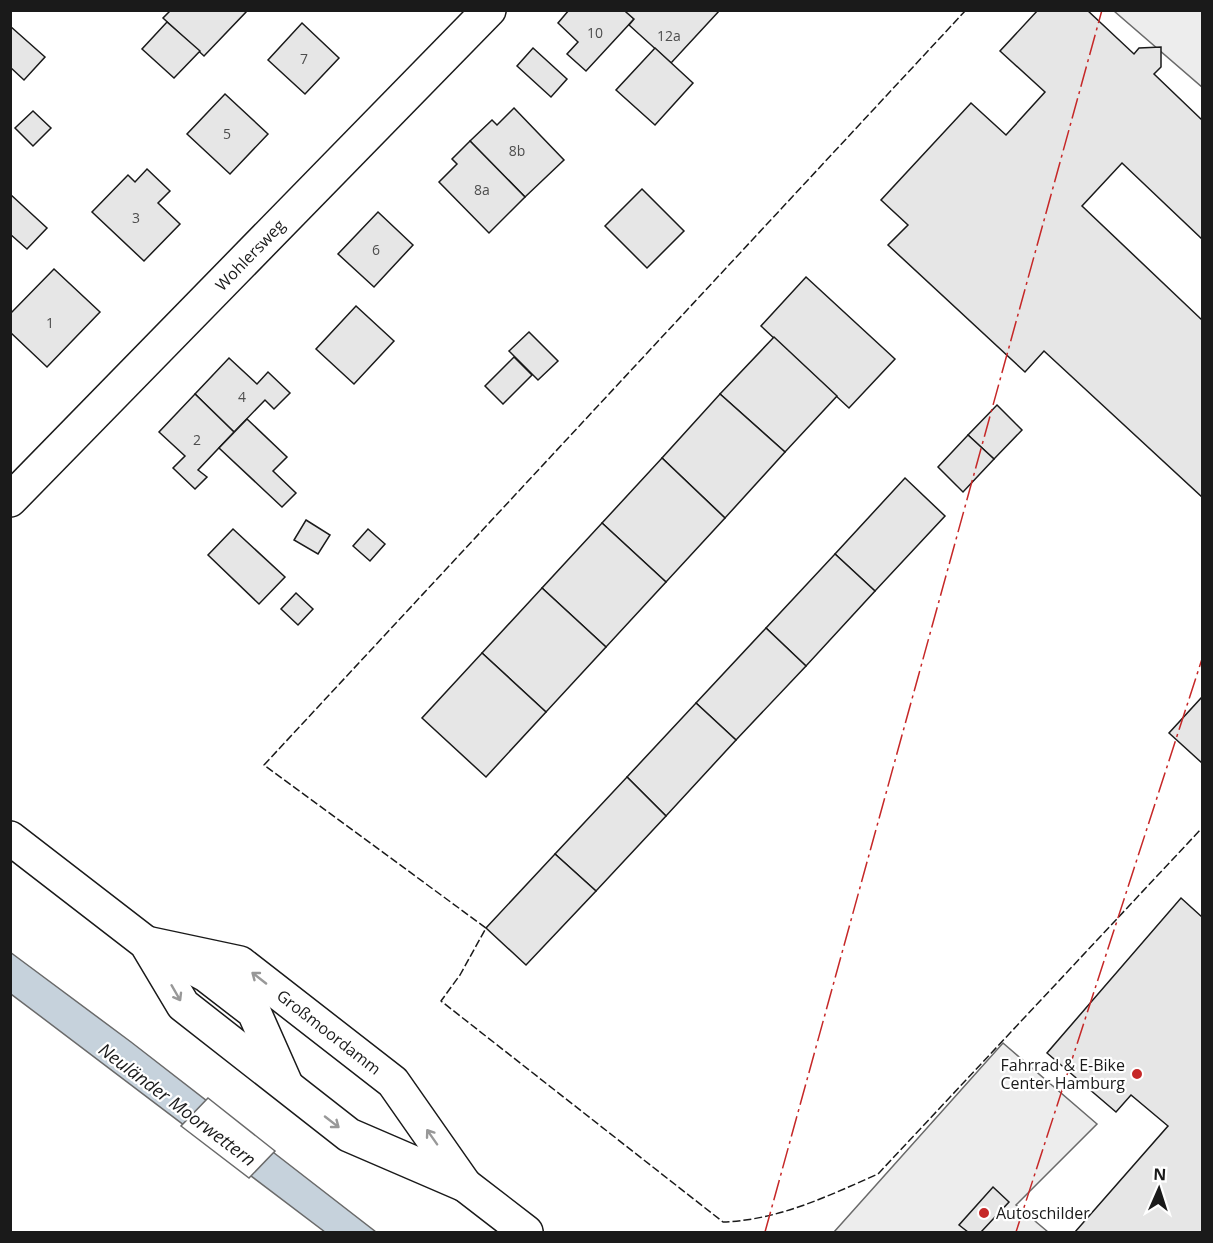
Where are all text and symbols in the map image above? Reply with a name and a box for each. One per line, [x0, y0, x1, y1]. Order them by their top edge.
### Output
house number: 10 [587, 23, 603, 42]
house number: 12a [657, 26, 681, 45]
house number: 7 [300, 49, 308, 68]
house number: 5 [223, 124, 231, 143]
house number: 8b [509, 141, 525, 160]
house number: 8a [474, 180, 490, 199]
house number: 3 [132, 208, 140, 227]
street label: Wohlersweg [210, 214, 290, 296]
house number: 6 [372, 240, 380, 259]
house number: 1 [46, 313, 54, 332]
house number: 4 [238, 387, 246, 406]
house number: 2 [193, 430, 201, 449]
one-way arrow [251, 972, 267, 985]
one-way arrow [170, 984, 182, 1001]
street label: Großmoordamm [272, 984, 386, 1080]
water label: Neuländer Moorwettern [94, 1037, 261, 1171]
place label: Fahrrad & E-Bike Center Hamburg [1000, 1054, 1125, 1094]
marker: Fahrrad & E-Bike Center Hamburg [1130, 1067, 1144, 1081]
one-way arrow [324, 1115, 340, 1128]
one-way arrow [426, 1129, 438, 1146]
north arrow [1129, 1159, 1189, 1219]
text: N [1153, 1163, 1167, 1185]
place label: Autoschilder [996, 1202, 1090, 1224]
marker: Autoschilder [977, 1206, 991, 1220]

